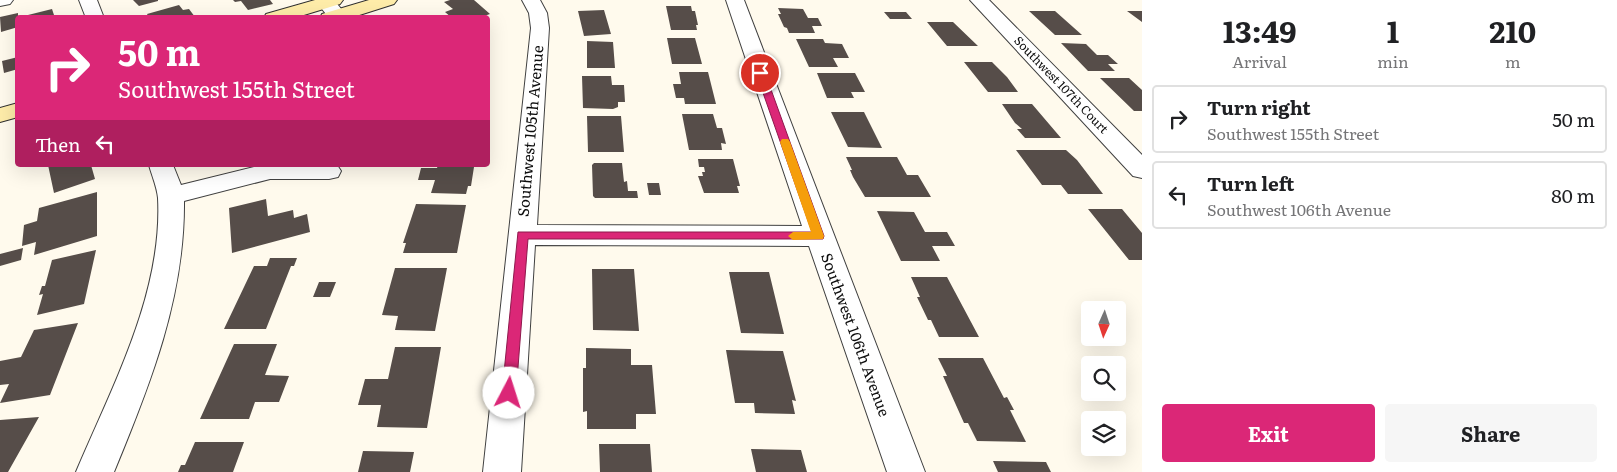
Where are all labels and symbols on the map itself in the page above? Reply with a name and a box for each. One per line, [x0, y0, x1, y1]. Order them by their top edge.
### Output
street label: Southwest 107th Court [1010, 32, 1113, 137]
street label: Southwest 105th Avenue [511, 44, 548, 218]
pin [739, 52, 781, 94]
street label: Southwest 106th Avenue [816, 249, 897, 420]
north arrow [1081, 301, 1126, 346]
position arrow [482, 366, 534, 418]

